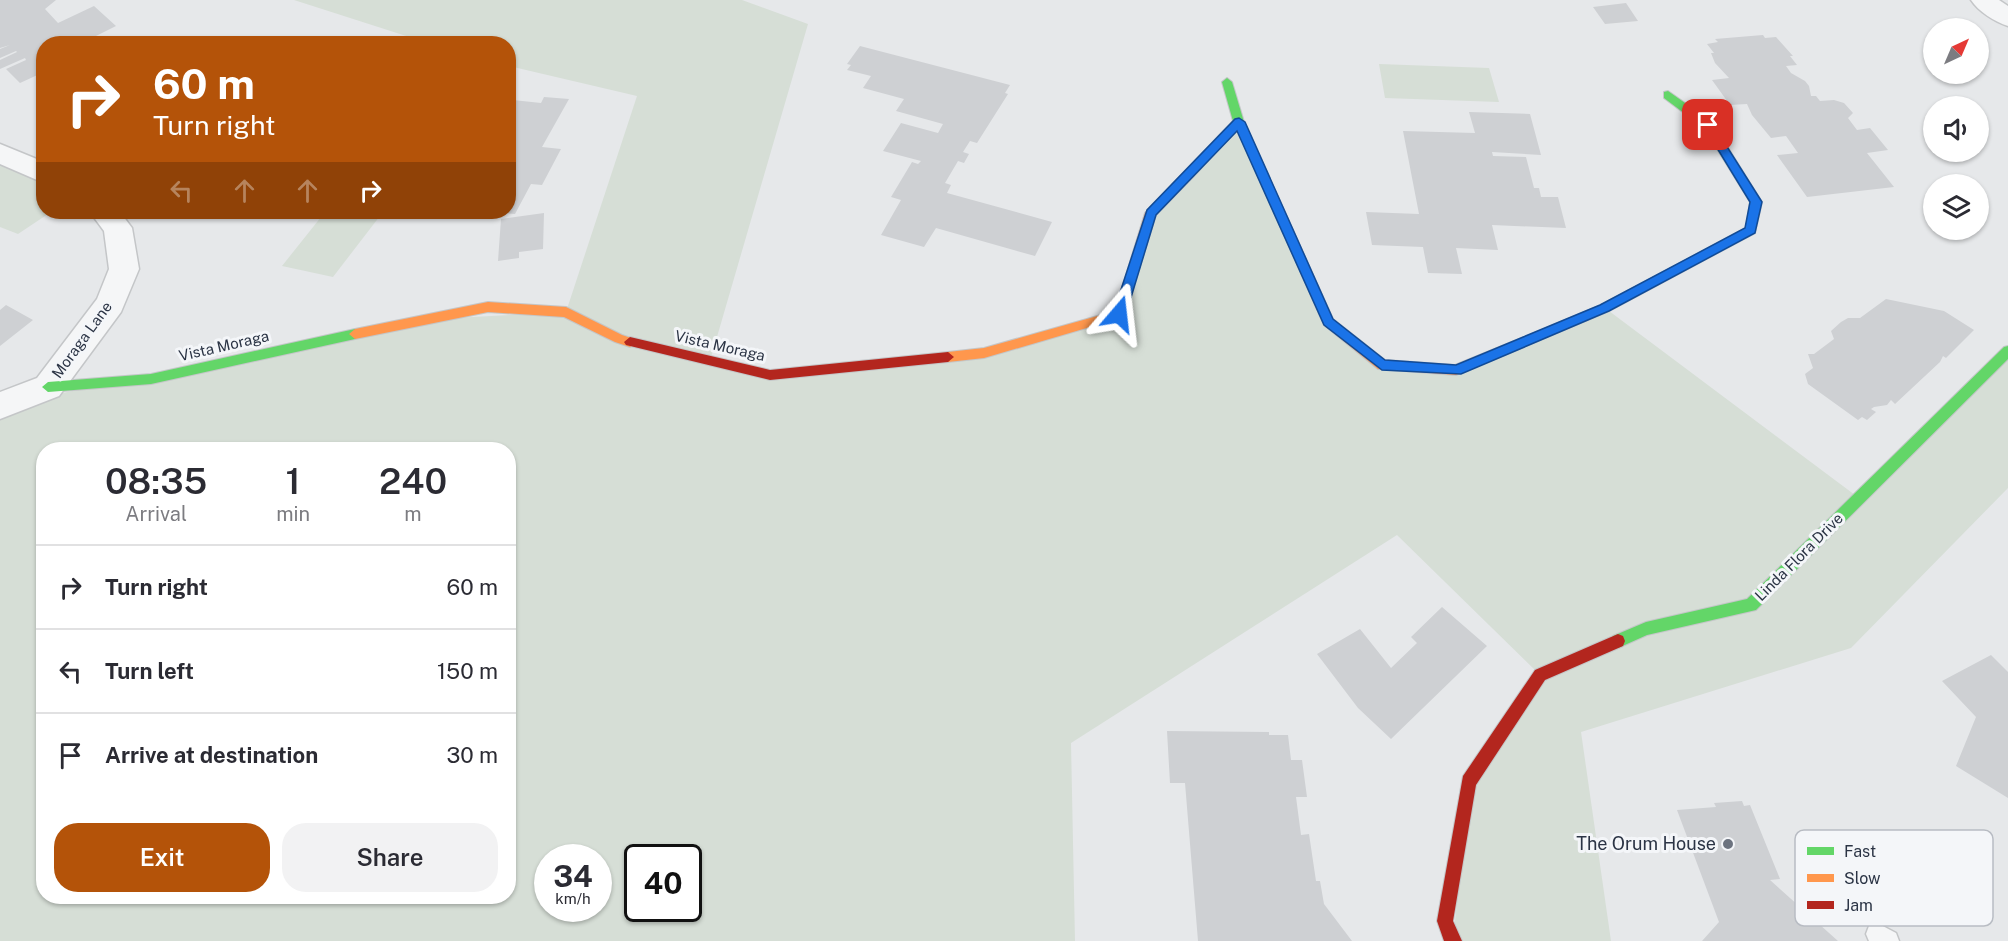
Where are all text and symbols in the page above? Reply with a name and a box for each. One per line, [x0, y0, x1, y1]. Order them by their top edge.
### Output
north arrow [1923, 18, 1989, 84]
map controls [1923, 18, 1989, 240]
text: 60 m [153, 59, 255, 108]
icon: right [54, 60, 132, 138]
button: sound [1923, 96, 1989, 162]
pin [1682, 99, 1733, 150]
icon: arrive [1691, 108, 1724, 141]
text: Turn right [153, 109, 276, 141]
icon: left [165, 174, 198, 207]
icon: ahead [228, 174, 261, 207]
icon: ahead [291, 174, 324, 207]
icon: right [354, 174, 387, 207]
button: layers [1923, 174, 1989, 240]
position arrow [1087, 282, 1151, 346]
street label: Moraga Lane [48, 298, 115, 381]
street label: Vista Moraga [177, 327, 271, 364]
street label: Vista Moraga [673, 327, 767, 364]
text: 08:35 [105, 460, 207, 502]
text: 1 [286, 460, 301, 502]
text: 240 [379, 460, 447, 502]
text: Arrival [125, 502, 187, 526]
text: min [276, 502, 310, 526]
text: m [404, 502, 422, 526]
street label: Linda Flora Drive [1751, 509, 1846, 604]
icon: right [54, 571, 87, 604]
text: Turn right [105, 574, 208, 600]
text: 60 m [447, 574, 498, 600]
icon: left [54, 655, 87, 688]
text: Turn left [105, 658, 194, 684]
text: 150 m [437, 658, 498, 684]
icon: arrive [54, 739, 87, 772]
text: Arrive at destination [105, 742, 318, 768]
text: 30 m [446, 742, 498, 768]
button: Exit [54, 823, 270, 892]
button: Share [282, 823, 498, 892]
legend [1795, 830, 1993, 926]
place label: The Orum House [1576, 833, 1716, 854]
marker: The Orum House [1721, 837, 1735, 851]
text: Fast [1844, 842, 1876, 861]
speed limit sign: 40 [624, 844, 702, 922]
text: 34 [553, 858, 593, 894]
text: Slow [1844, 869, 1881, 888]
text: km/h [555, 890, 591, 907]
text: Jam [1844, 896, 1873, 915]

